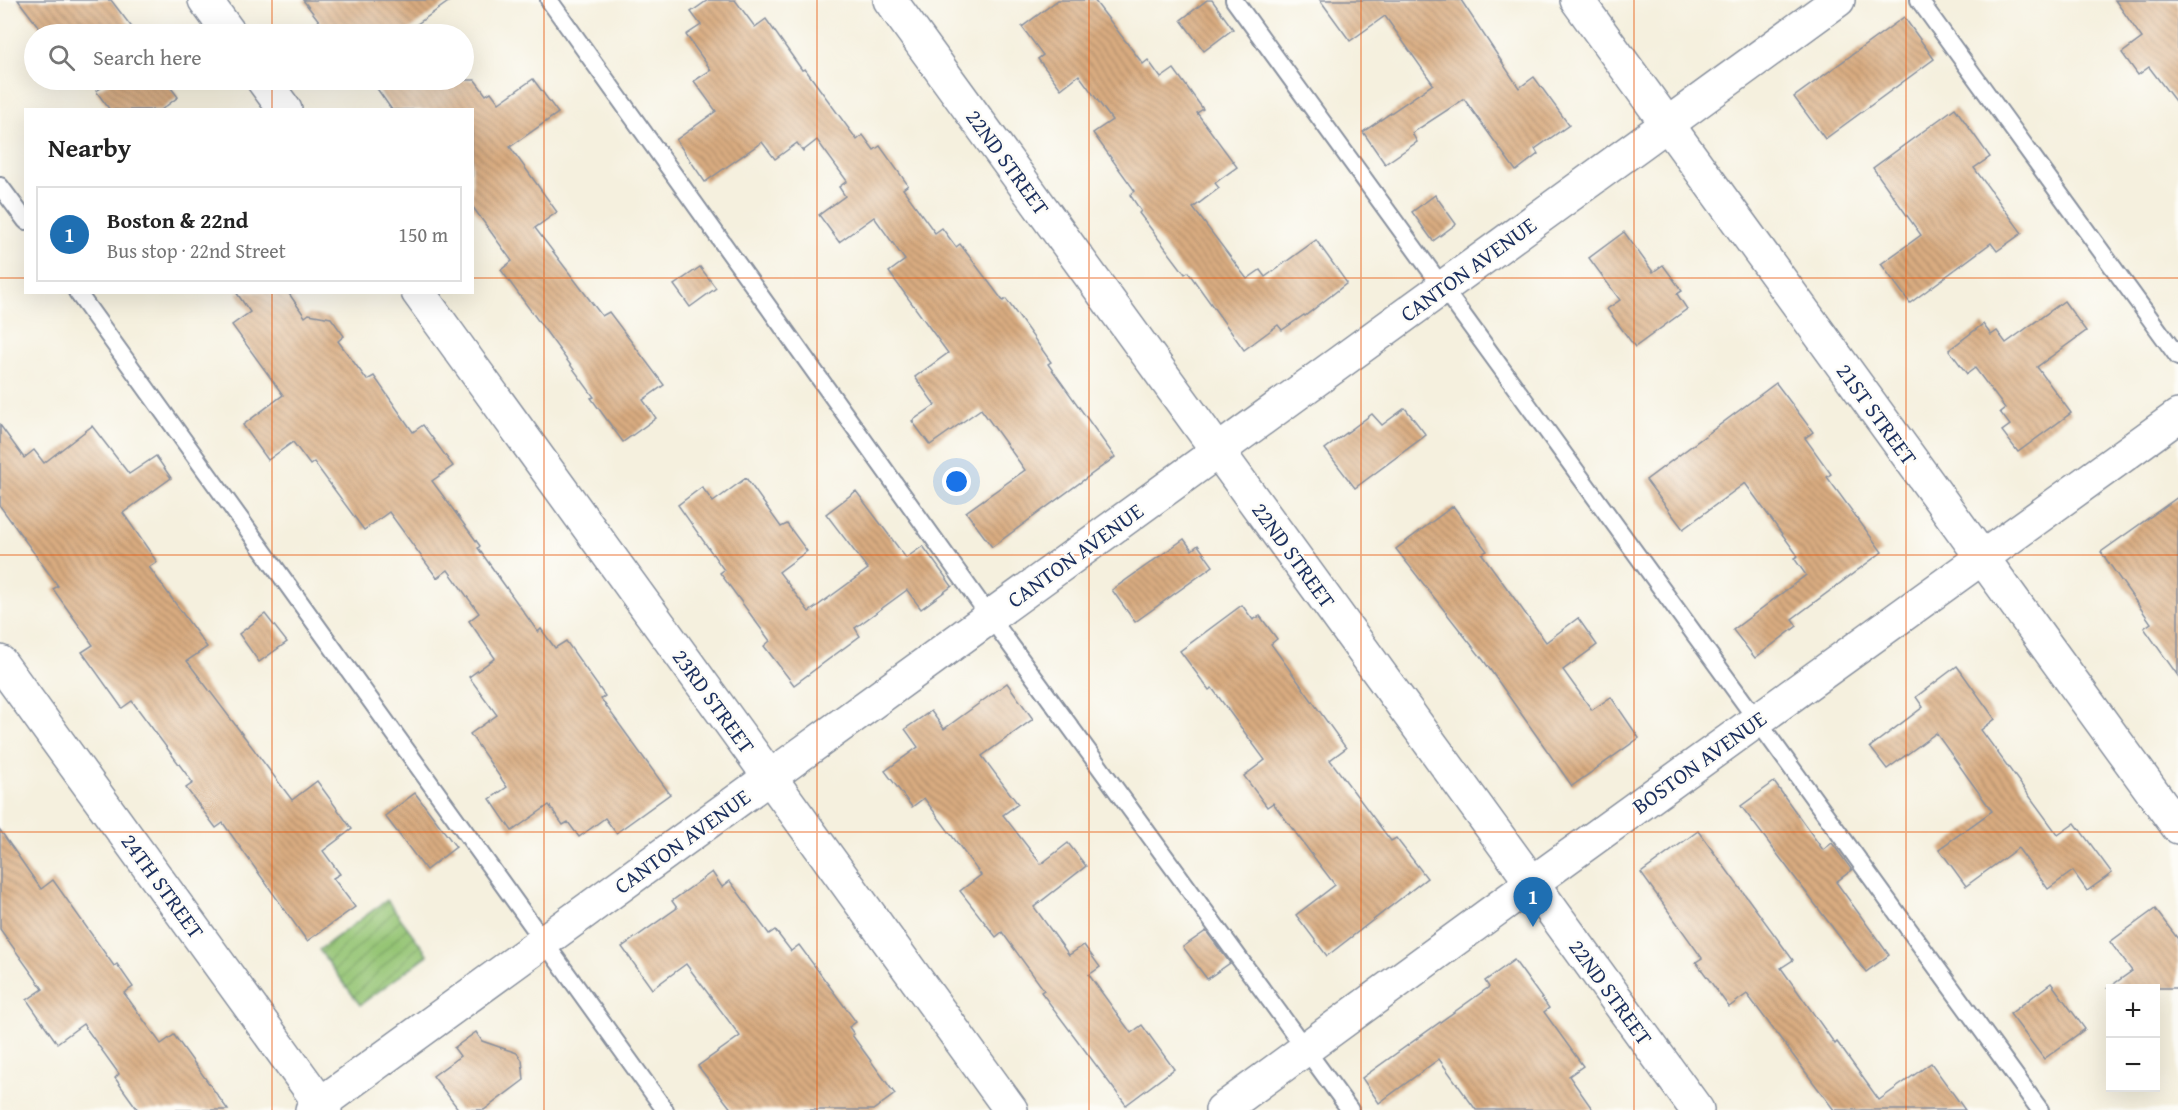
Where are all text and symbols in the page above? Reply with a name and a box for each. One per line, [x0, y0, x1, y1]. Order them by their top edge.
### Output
search box [24, 24, 474, 90]
icon: search [45, 41, 78, 74]
text: Search here [93, 41, 202, 73]
street label: 22ND STREET [959, 102, 1057, 222]
text: Nearby [48, 128, 131, 167]
text: Boston & 22nd [107, 204, 248, 236]
street label: CANTON AVENUE [1393, 209, 1543, 329]
text: 1 [64, 220, 75, 249]
text: 150 m [398, 220, 448, 249]
text: Bus stop · 22nd Street [107, 236, 286, 265]
street label: 21ST STREET [1829, 356, 1925, 472]
your location [942, 467, 971, 496]
street label: CANTON AVENUE [1000, 495, 1150, 615]
street label: 22ND STREET [1245, 495, 1343, 615]
street label: 23RD STREET [665, 642, 763, 760]
street label: BOSTON AVENUE [1625, 702, 1773, 822]
street label: CANTON AVENUE [607, 781, 757, 901]
street label: 24TH STREET [114, 827, 212, 945]
pin: 1 [1514, 878, 1552, 927]
street label: 22ND STREET [1562, 932, 1660, 1052]
map controls [2106, 984, 2160, 1092]
button: + [2106, 984, 2160, 1038]
button: − [2106, 1038, 2160, 1092]

